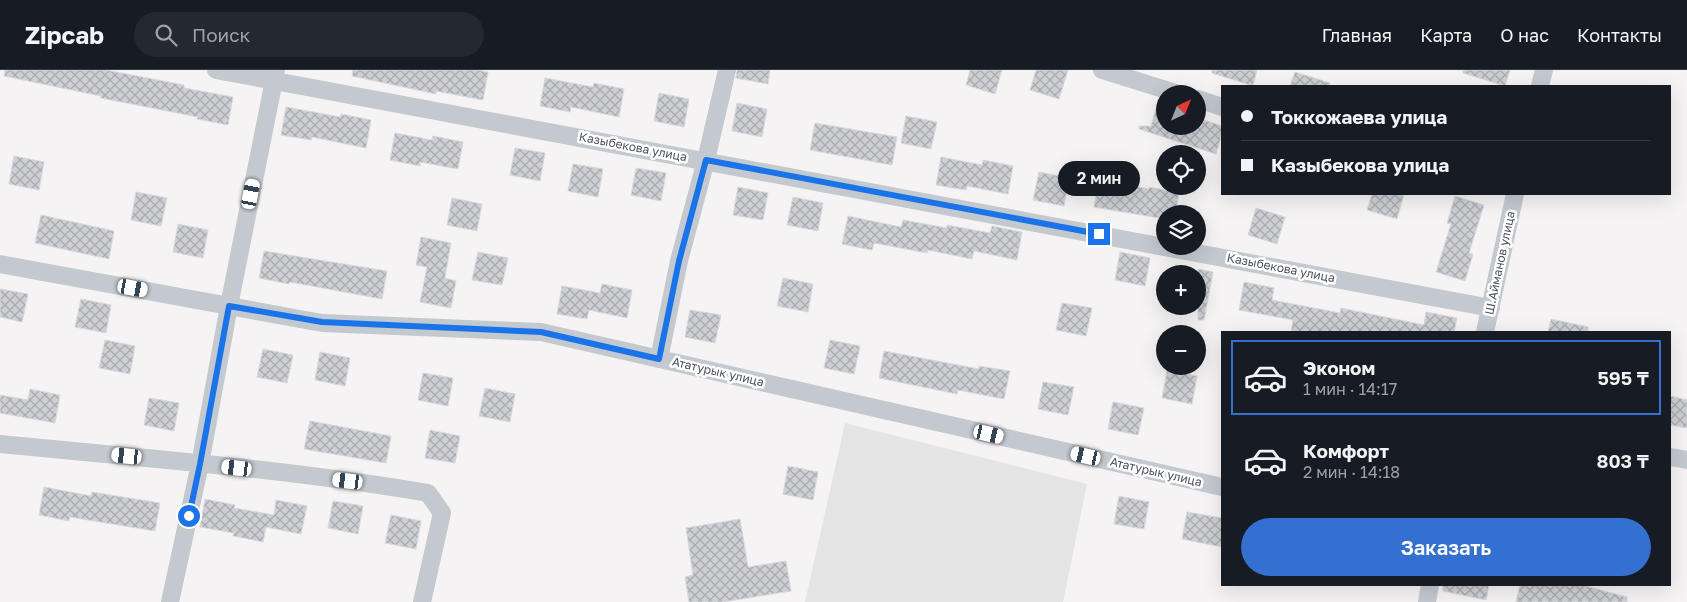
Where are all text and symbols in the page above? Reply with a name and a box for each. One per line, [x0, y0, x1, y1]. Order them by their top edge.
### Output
search box [134, 12, 484, 57]
text: Zipcab [25, 20, 104, 49]
icon: search [152, 21, 180, 49]
text: Поиск [192, 23, 250, 46]
text: Главная [1322, 24, 1392, 46]
text: Карта [1420, 24, 1472, 46]
text: О нас [1500, 24, 1549, 46]
text: Контакты [1577, 24, 1662, 46]
north arrow [1156, 85, 1206, 135]
map controls [1156, 85, 1206, 375]
text: Токкожаева улица [1271, 105, 1447, 128]
street label: Казыбекова улица [578, 129, 688, 164]
button: locate [1156, 145, 1206, 195]
text: Казыбекова улица [1271, 153, 1449, 176]
callout: 2 мин [1058, 161, 1140, 196]
text: 2 мин [1077, 168, 1121, 188]
car [240, 178, 261, 210]
button: layers [1156, 205, 1206, 255]
street label: Ш.Айманов улица [1481, 210, 1518, 316]
route end [1088, 223, 1110, 245]
street label: Казыбекова улица [1226, 250, 1336, 285]
button: + [1156, 265, 1206, 315]
car [116, 278, 149, 298]
button: − [1156, 325, 1206, 375]
street label: Ататурык улица [671, 354, 765, 389]
icon: car [1243, 355, 1288, 400]
text: Эконом [1303, 356, 1375, 379]
text: 595 ₸ [1597, 366, 1649, 389]
text: 1 мин · 14:17 [1303, 379, 1397, 399]
car [972, 423, 1005, 445]
icon: car [1243, 438, 1288, 483]
text: Комфорт [1303, 439, 1389, 462]
car [1069, 445, 1102, 467]
car [111, 447, 142, 465]
text: 803 ₸ [1597, 449, 1649, 472]
street label: Ататурык улица [1109, 454, 1203, 489]
car [221, 459, 252, 477]
text: 2 мин · 14:18 [1303, 462, 1400, 482]
car [332, 472, 363, 490]
route start [178, 505, 200, 527]
button: Заказать [1241, 518, 1651, 576]

